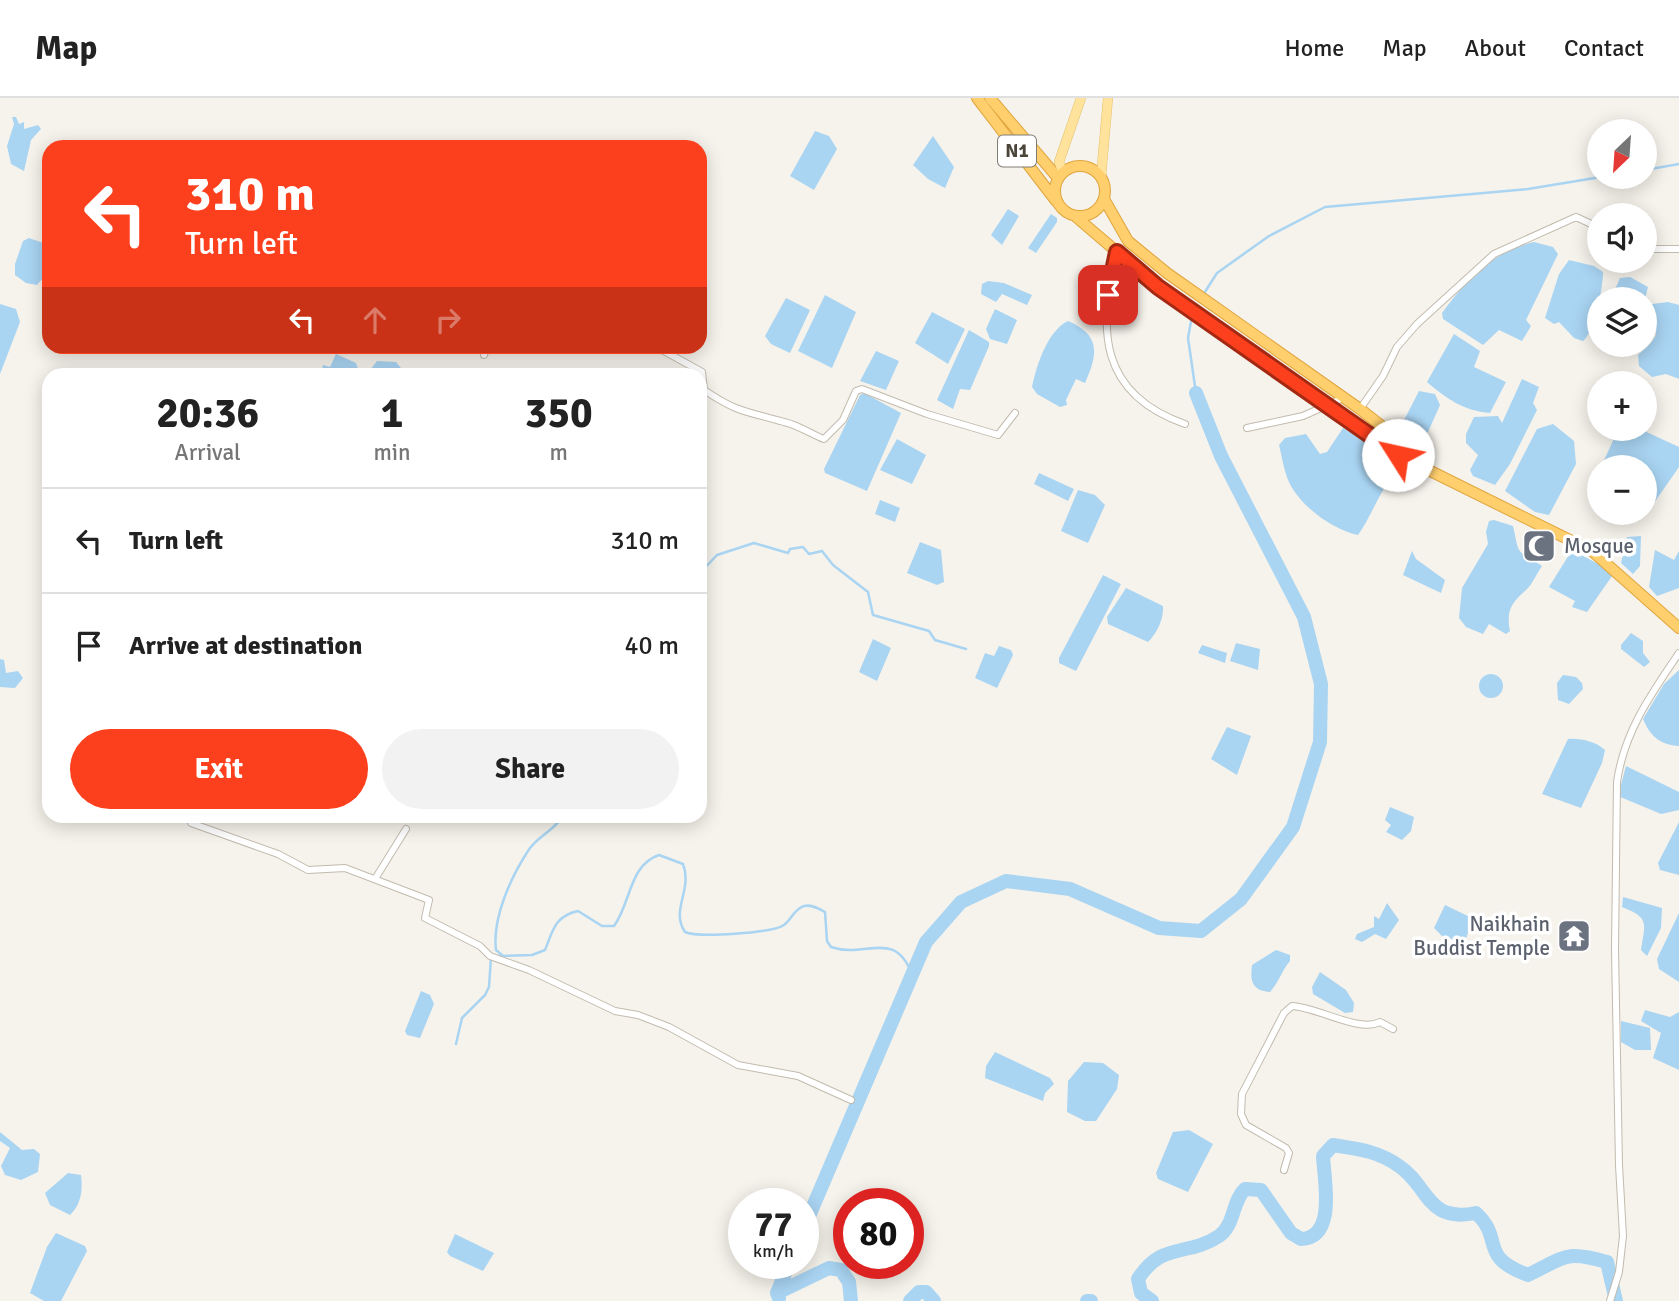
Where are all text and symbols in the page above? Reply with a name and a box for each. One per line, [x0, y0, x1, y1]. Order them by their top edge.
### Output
text: Map [35, 28, 97, 69]
text: Home [1284, 33, 1344, 63]
text: Map [1382, 33, 1427, 63]
text: About [1465, 33, 1526, 63]
text: Contact [1564, 33, 1644, 63]
north arrow [1587, 119, 1657, 189]
map controls [1587, 119, 1657, 525]
road number: N1 [998, 136, 1036, 166]
text: 310 m [185, 164, 315, 224]
icon: left [70, 168, 161, 259]
button: sound [1587, 203, 1657, 273]
text: Turn left [185, 224, 298, 263]
pin [1078, 265, 1138, 325]
icon: arrive [1089, 276, 1127, 314]
button: layers [1587, 287, 1657, 357]
icon: left [283, 301, 321, 339]
icon: ahead [356, 301, 394, 339]
icon: right [429, 301, 467, 339]
button: + [1587, 371, 1657, 441]
text: 20:36 [156, 388, 259, 439]
text: 1 [381, 388, 403, 439]
text: 350 [525, 388, 593, 439]
position arrow [1361, 418, 1435, 492]
text: Arrival [175, 438, 241, 467]
text: min [373, 438, 411, 467]
text: m [550, 438, 568, 467]
button: − [1587, 455, 1657, 525]
icon: left [70, 522, 108, 560]
text: Turn left [129, 525, 223, 557]
text: 310 m [610, 525, 679, 557]
mosque icon: Mosque [1520, 527, 1558, 565]
place label: Mosque [1564, 533, 1634, 559]
icon: arrive [70, 627, 108, 665]
text: Arrive at destination [129, 630, 362, 662]
text: 40 m [624, 630, 679, 662]
button: Exit [70, 729, 368, 809]
button: Share [382, 729, 679, 809]
place label: Naikhain Buddist Temple [1413, 911, 1550, 961]
temple icon: Naikhain Buddist Temple [1555, 917, 1593, 955]
speed limit sign: 80 [833, 1188, 924, 1279]
text: 77 [755, 1203, 792, 1246]
text: km/h [753, 1240, 794, 1262]

